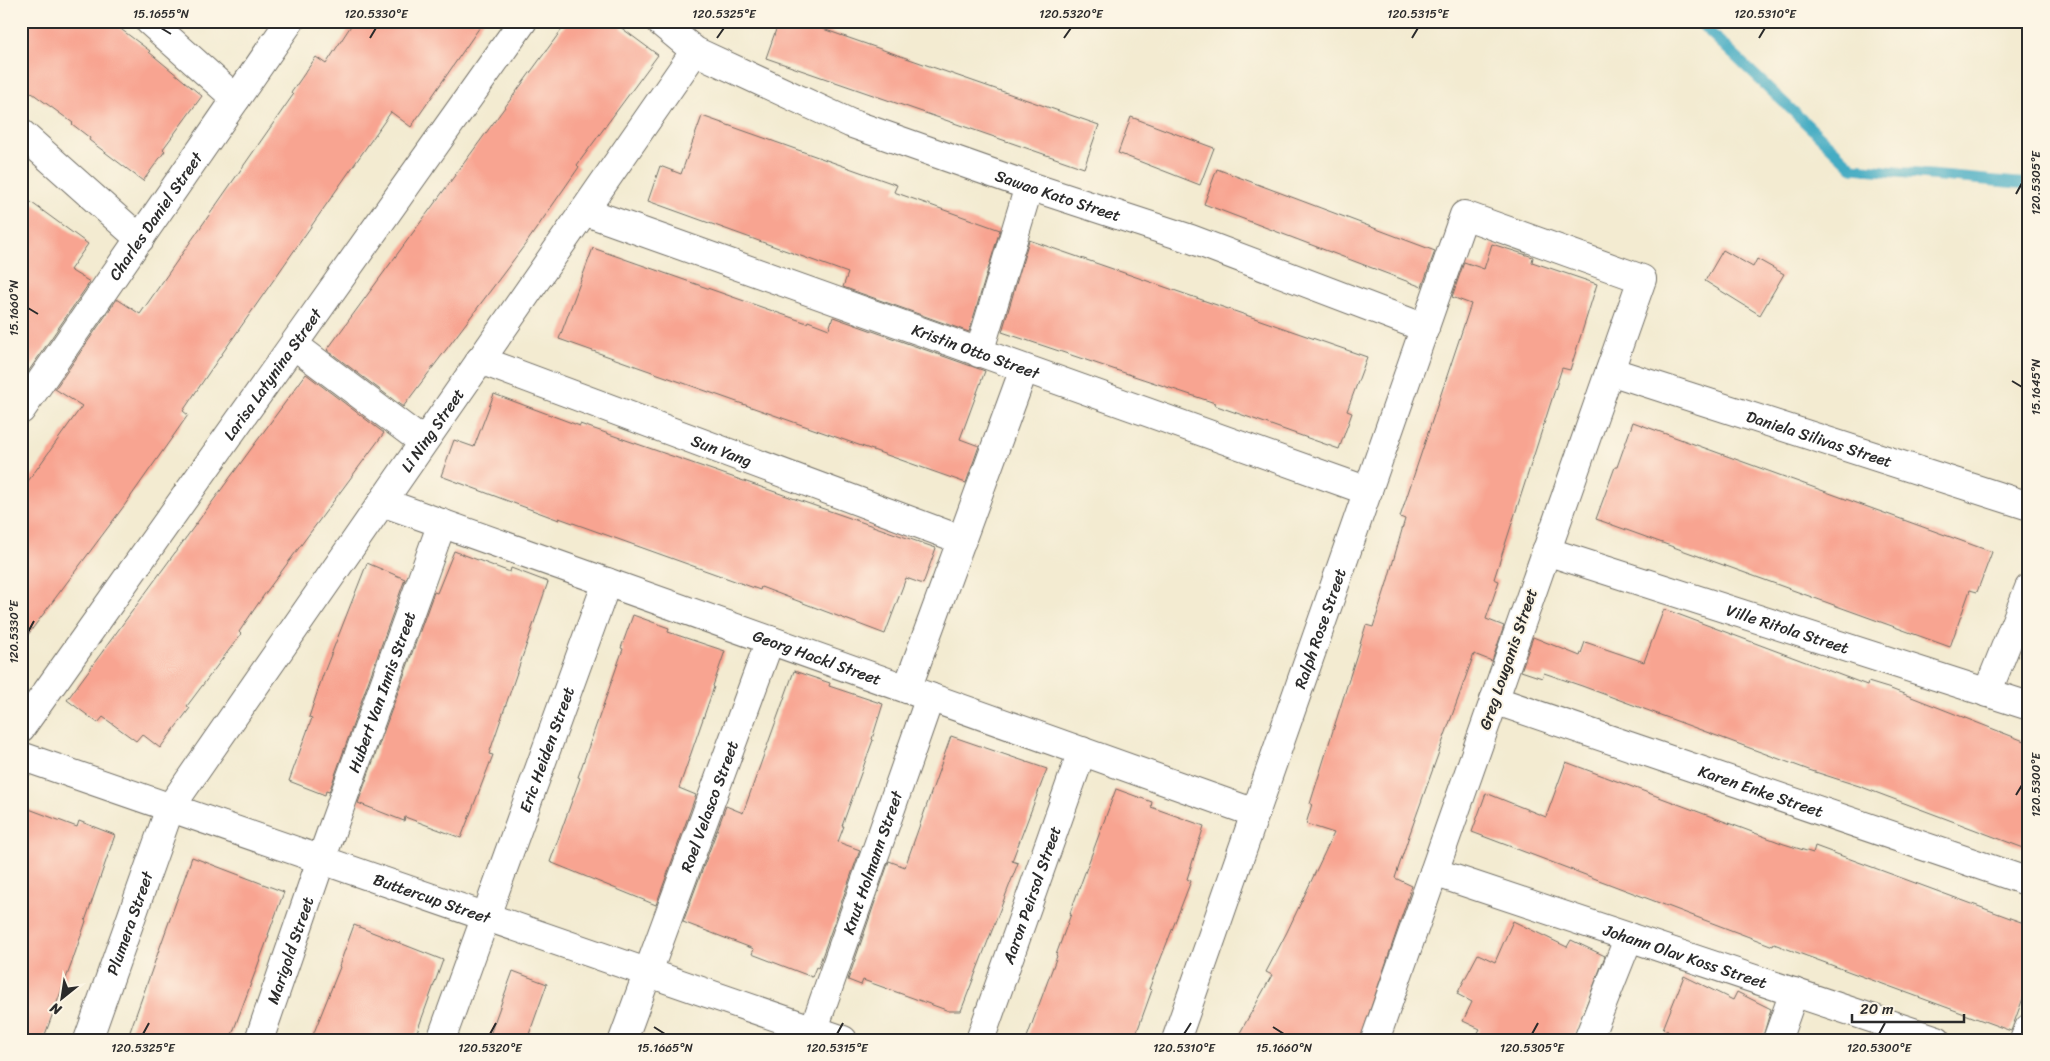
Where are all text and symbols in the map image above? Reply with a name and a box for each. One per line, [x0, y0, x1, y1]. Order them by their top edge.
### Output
text: 15.1655°N [133, 3, 190, 25]
text: 120.5330°E [344, 3, 409, 25]
text: 120.5325°E [692, 3, 757, 25]
text: 120.5320°E [1039, 3, 1104, 25]
text: 120.5315°E [1387, 3, 1450, 25]
text: 120.5310°E [1734, 3, 1797, 25]
street label: Charles Daniel Street [100, 145, 210, 286]
text: 120.5305°E [2025, 150, 2047, 215]
street label: Sawao Kato Street [991, 161, 1125, 230]
text: 15.1660°N [3, 279, 25, 336]
street label: Larisa Latynina Street [215, 301, 330, 446]
street label: Kristin Otto Street [908, 315, 1044, 387]
text: 15.1645°N [2025, 358, 2047, 415]
street label: Li Ning Street [392, 382, 472, 478]
street label: Daniela Silivas Street [1743, 401, 1896, 476]
street label: Sun Yang [687, 426, 756, 475]
street label: Ralph Rose Street [1285, 564, 1354, 693]
street label: Greg Louganis Street [1470, 584, 1546, 734]
street label: Ville Ritola Street [1723, 595, 1853, 662]
text: 120.5330°E [3, 599, 25, 664]
street label: Hubert Van Innis Street [339, 607, 424, 777]
street label: Georg Hackl Street [749, 621, 886, 693]
street label: Eric Heiden Street [510, 682, 582, 817]
street label: Roel Velasco Street [671, 736, 746, 876]
text: 120.5300°E [2025, 752, 2047, 817]
street label: Karen Enke Street [1695, 756, 1827, 826]
street label: Knut Holmann Street [834, 786, 911, 938]
street label: Aaron Peirsol Street [993, 822, 1069, 969]
street label: Buttercup Street [370, 864, 495, 932]
street label: Plumera Street [98, 866, 161, 979]
street label: Marigold Street [258, 892, 322, 1008]
street label: Johann Olav Koss Street [1599, 915, 1771, 997]
north arrow [38, 974, 88, 1024]
scale bar [1852, 991, 1965, 1023]
text: N [45, 995, 67, 1023]
text: 20 m [1860, 996, 1894, 1022]
text: 120.5325°E [111, 1037, 176, 1059]
text: 120.5320°E [458, 1037, 523, 1059]
text: 15.1665°N [637, 1037, 694, 1059]
text: 120.5315°E [806, 1037, 869, 1059]
text: 120.5310°E [1153, 1037, 1216, 1059]
text: 15.1660°N [1256, 1037, 1313, 1059]
text: 120.5305°E [1500, 1037, 1565, 1059]
text: 120.5300°E [1847, 1037, 1912, 1059]

